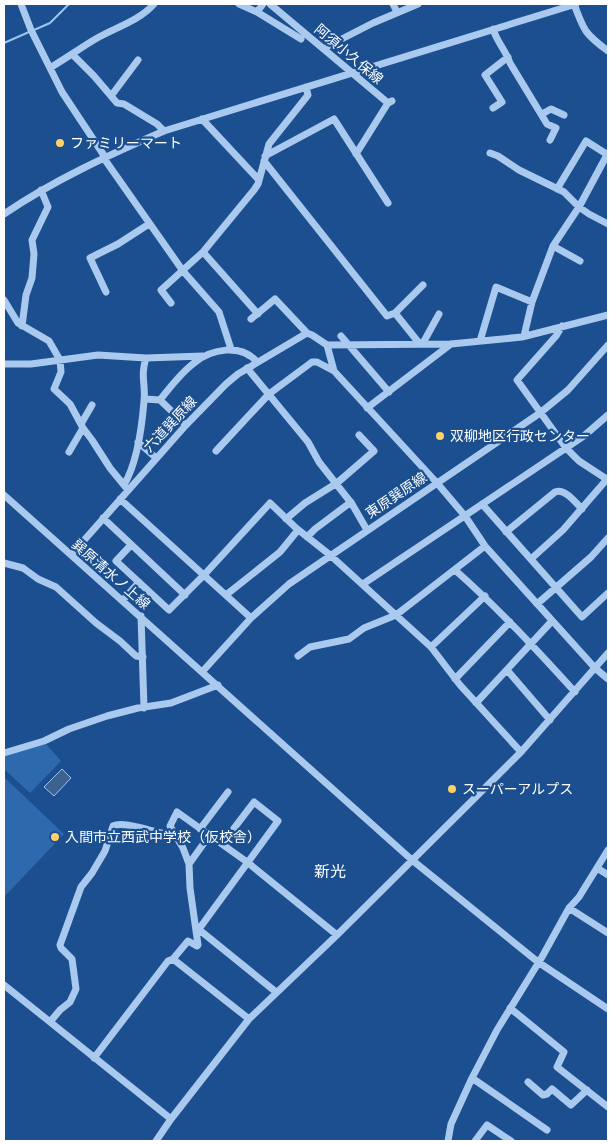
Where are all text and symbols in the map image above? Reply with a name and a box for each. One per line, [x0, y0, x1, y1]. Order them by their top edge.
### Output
street label: 阿須小久保線 [312, 21, 386, 87]
place label: ファミリーマート [70, 135, 182, 151]
marker: ファミリーマート [54, 137, 66, 149]
street label: 六道巽原線 [140, 393, 200, 455]
place label: 双柳地区行政センター [450, 428, 590, 444]
marker: 双柳地区行政センター [434, 430, 446, 442]
street label: 東原巽原線 [363, 469, 429, 521]
street label: 巽原清水ノ上線 [69, 536, 153, 612]
place label: スーパーアルプス [462, 781, 573, 797]
marker: スーパーアルプス [446, 783, 458, 795]
place label: 入間市立西武中学校（仮校舎） [65, 829, 261, 845]
marker: 入間市立西武中学校（仮校舎） [49, 831, 61, 843]
district label: 新光 [314, 862, 346, 881]

